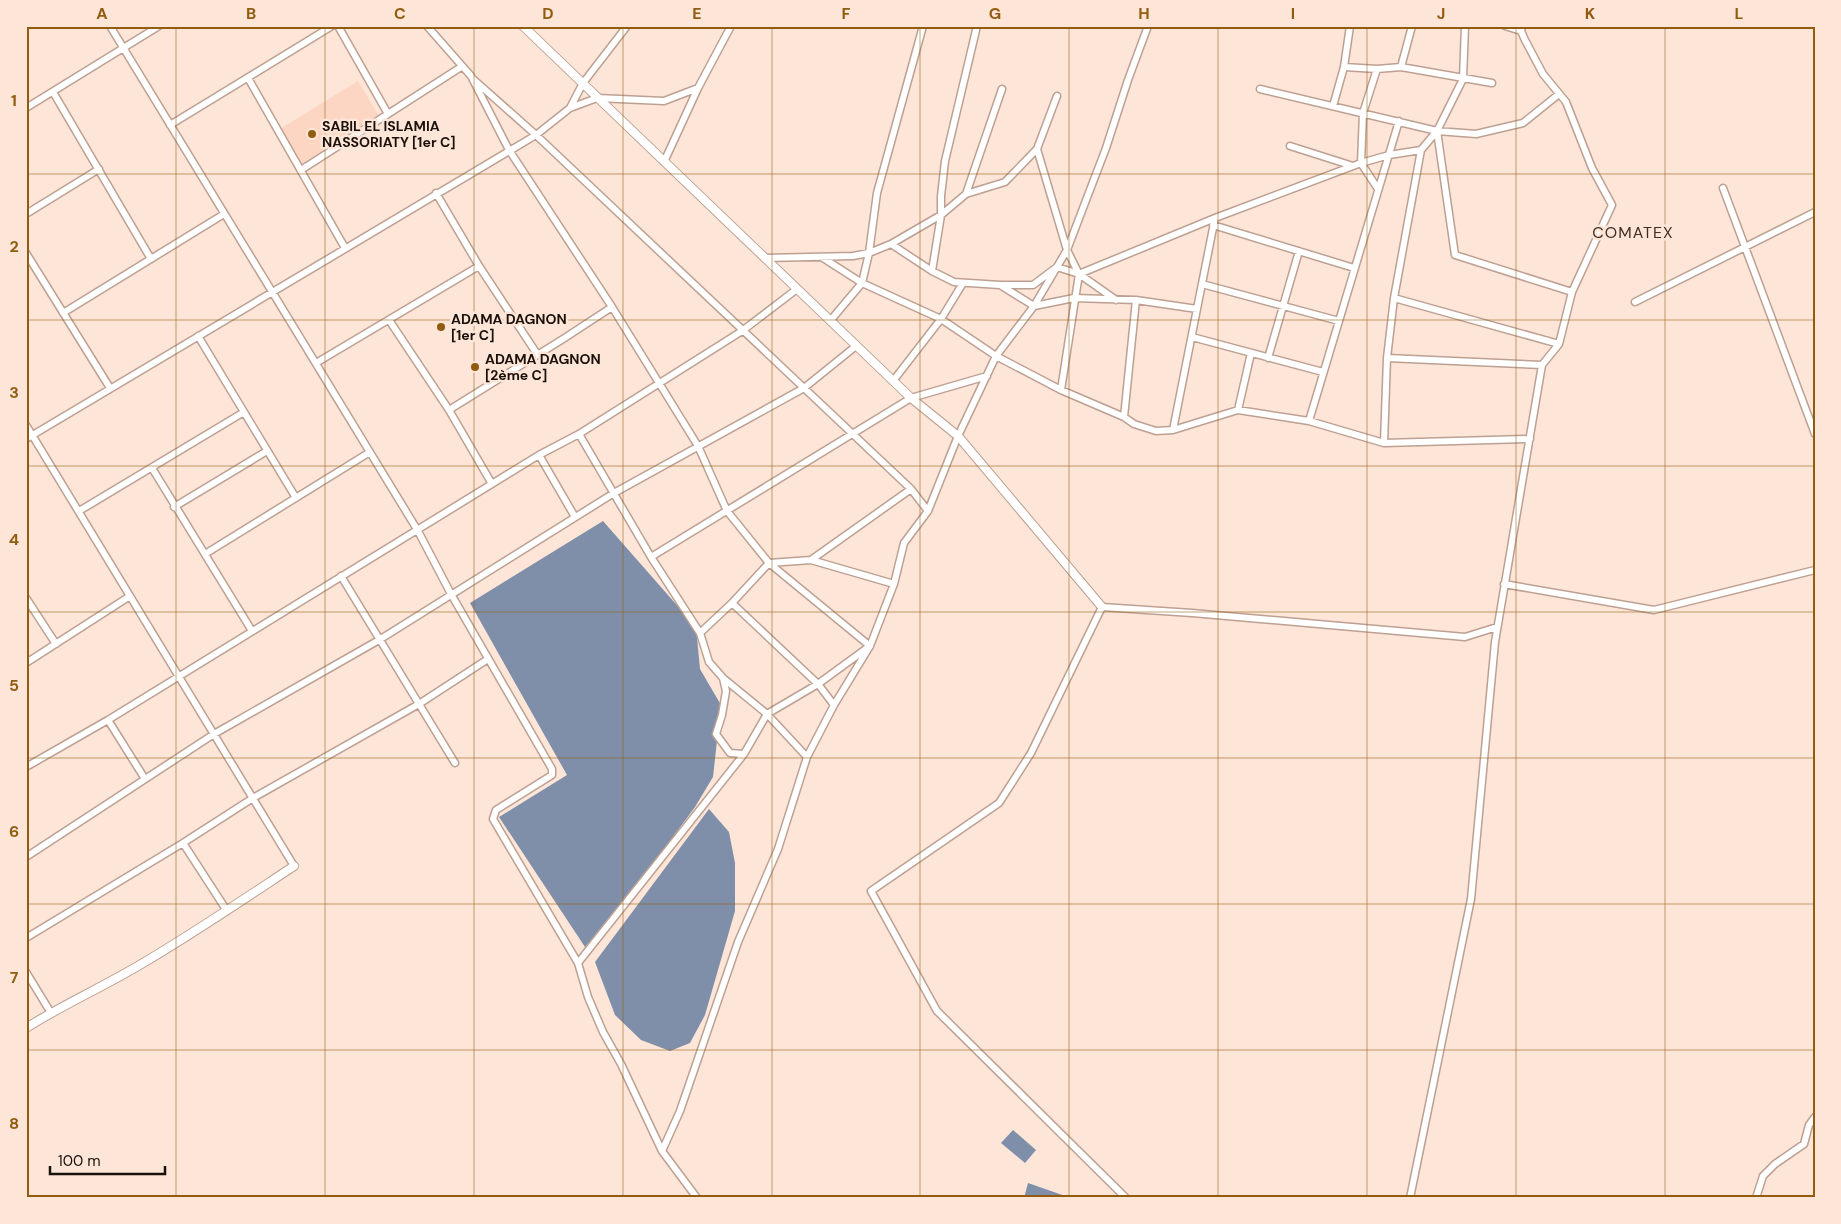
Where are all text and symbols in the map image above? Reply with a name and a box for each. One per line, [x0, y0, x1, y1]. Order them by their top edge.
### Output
text: A [96, 3, 108, 24]
text: B [246, 3, 256, 24]
text: C [394, 3, 406, 24]
text: D [542, 3, 554, 24]
text: E [692, 3, 702, 24]
text: F [842, 3, 851, 24]
text: G [989, 3, 1001, 24]
text: H [1138, 3, 1150, 24]
text: I [1291, 3, 1295, 24]
text: J [1437, 3, 1445, 24]
text: K [1585, 3, 1596, 24]
text: L [1735, 3, 1744, 24]
text: 1 [11, 90, 17, 111]
place label: SABIL EL ISLAMIA NASSORIATY [1er C] [322, 117, 456, 151]
marker: SABIL EL ISLAMIA NASSORIATY [1er C] [306, 128, 318, 140]
district label: COMATEX [1592, 222, 1674, 243]
text: 2 [9, 236, 19, 257]
place label: ADAMA DAGNON [1er C] [451, 310, 567, 344]
marker: ADAMA DAGNON [1er C] [435, 321, 447, 333]
place label: ADAMA DAGNON [2ème C] [485, 350, 601, 384]
marker: ADAMA DAGNON [2ème C] [469, 361, 481, 373]
text: 3 [9, 382, 19, 403]
text: 4 [9, 529, 19, 550]
text: 5 [9, 675, 19, 696]
text: 6 [9, 821, 19, 842]
text: 7 [10, 967, 19, 988]
text: 8 [9, 1113, 19, 1134]
scale bar [50, 1144, 165, 1176]
text: 100 m [58, 1151, 101, 1171]

